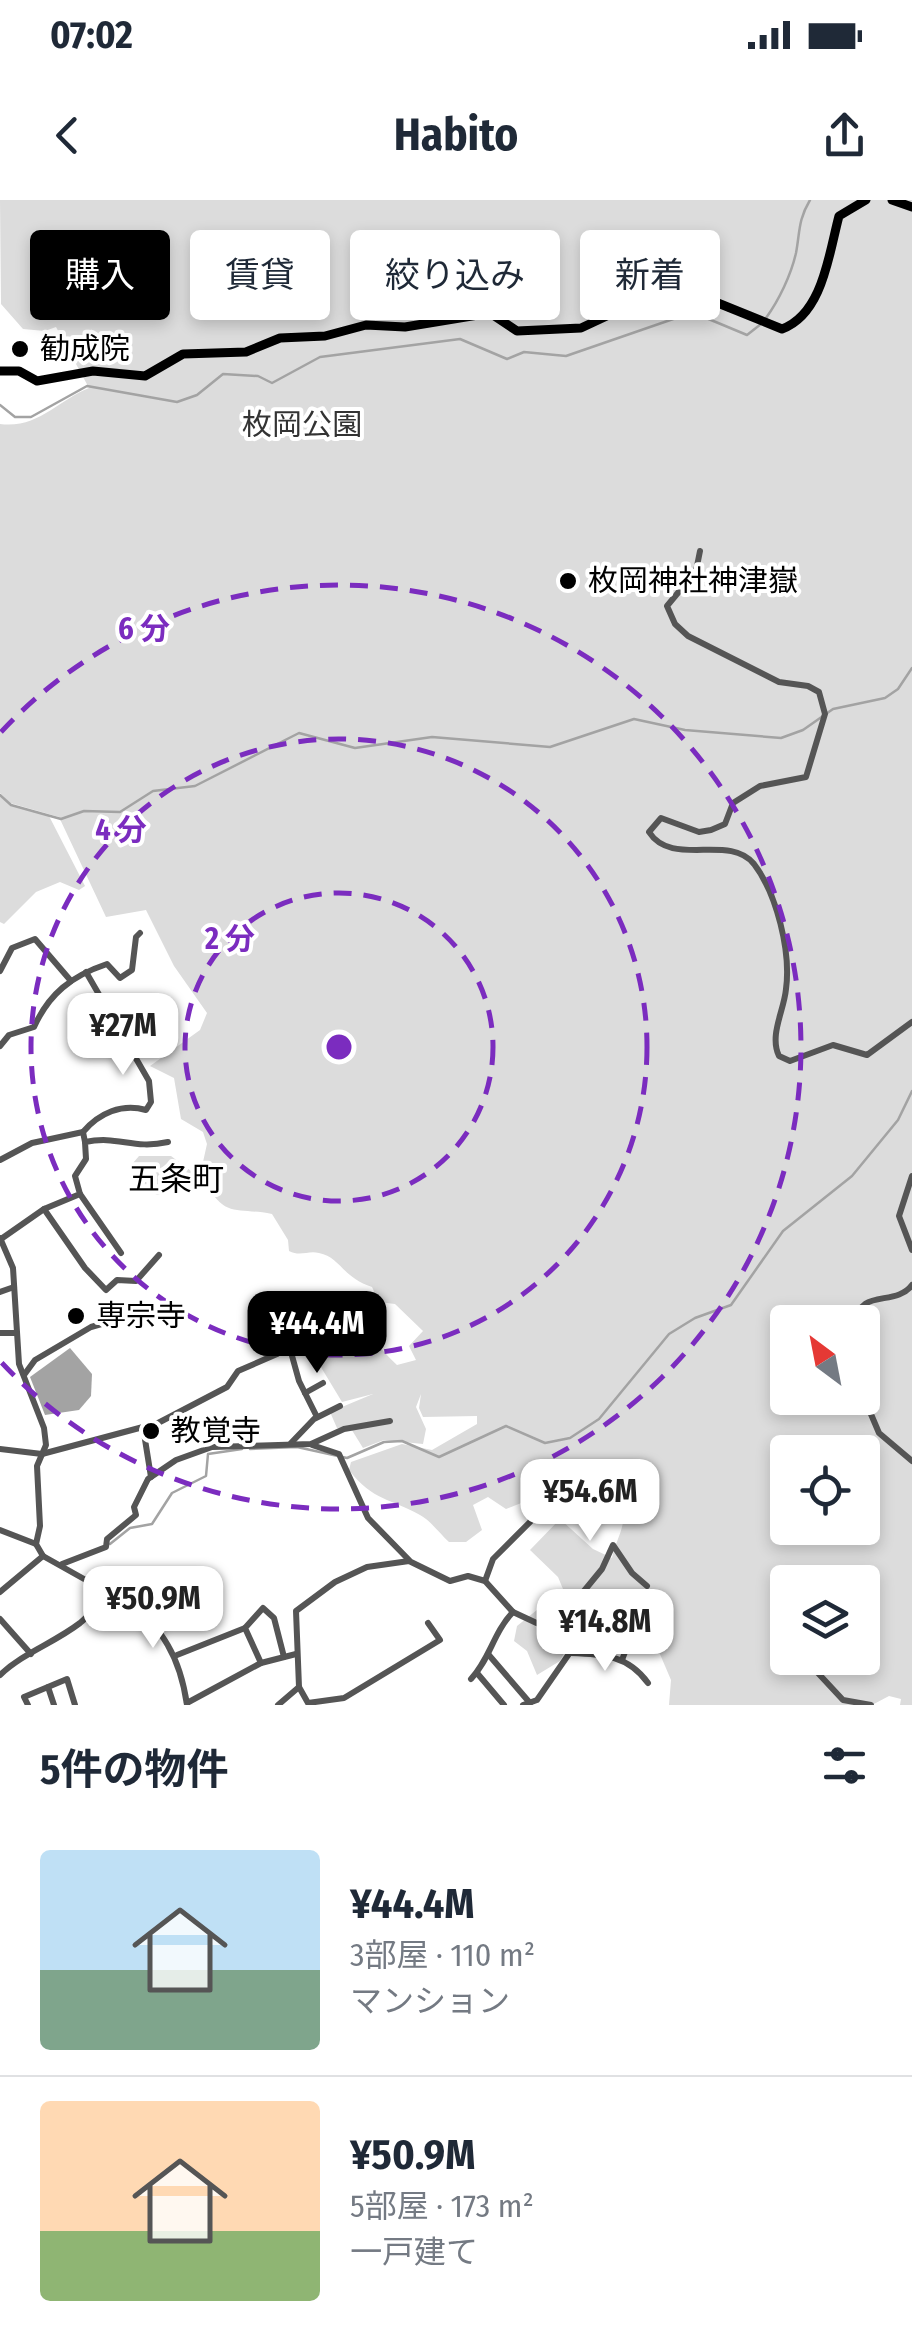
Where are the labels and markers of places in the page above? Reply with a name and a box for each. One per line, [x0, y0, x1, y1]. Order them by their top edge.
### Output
place label: 勧成院 [40, 331, 130, 367]
marker: 勧成院 [9, 338, 31, 360]
place label: 枚岡神社神津嶽 [588, 563, 798, 599]
marker: 枚岡神社神津嶽 [557, 570, 579, 592]
pin: ¥27M [64, 993, 182, 1078]
centre of rings [321, 1029, 357, 1065]
pin: ¥44.4M [236, 1291, 398, 1376]
place label: 専宗寺 [96, 1298, 186, 1334]
marker: 専宗寺 [65, 1305, 87, 1327]
place label: 教覚寺 [171, 1413, 261, 1449]
marker: 教覚寺 [140, 1420, 162, 1442]
pin: ¥54.6M [509, 1459, 671, 1544]
pin: ¥50.9M [72, 1566, 234, 1651]
pin: ¥14.8M [524, 1589, 686, 1674]

